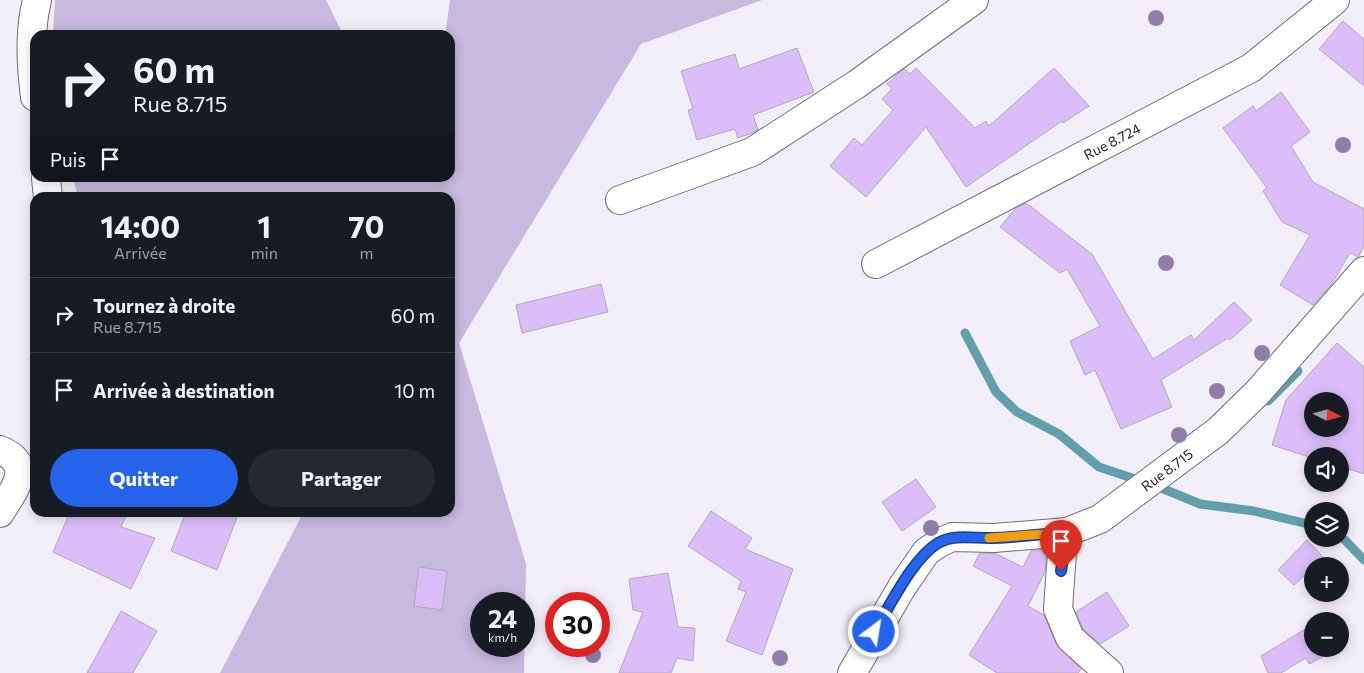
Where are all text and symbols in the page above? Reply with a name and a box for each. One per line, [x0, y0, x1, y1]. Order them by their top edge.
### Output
text: 60 m [133, 47, 215, 90]
icon: right [50, 50, 115, 115]
text: Rue 8.715 [133, 90, 227, 117]
street label: Rue 8.724 [1080, 119, 1144, 163]
icon: arrive [96, 145, 124, 173]
text: Puis [50, 148, 86, 171]
text: 14:00 [100, 207, 180, 244]
text: 1 [257, 207, 271, 244]
text: 70 [348, 207, 385, 244]
text: Arrivée [114, 243, 167, 262]
text: min [251, 243, 278, 262]
text: m [359, 243, 373, 262]
text: Tournez à droite [93, 294, 235, 317]
icon: right [50, 301, 78, 329]
text: 60 m [391, 304, 435, 327]
text: Rue 8.715 [93, 317, 162, 336]
icon: arrive [50, 376, 78, 404]
text: Arrivée à destination [93, 379, 275, 402]
text: 10 m [394, 379, 435, 402]
north arrow [1304, 392, 1349, 438]
map controls [1304, 392, 1349, 657]
street label: Rue 8.715 [1137, 445, 1196, 494]
button: sound [1304, 447, 1349, 492]
button: Quitter [50, 449, 238, 507]
button: Partager [248, 449, 435, 507]
button: layers [1304, 502, 1349, 547]
pin [1040, 520, 1082, 571]
icon: arrive [1047, 527, 1075, 555]
button: + [1304, 557, 1349, 602]
speed limit sign: 30 [545, 592, 610, 657]
text: 24 [488, 603, 517, 633]
position arrow [847, 605, 899, 657]
button: − [1304, 612, 1349, 657]
text: km/h [488, 630, 517, 644]

